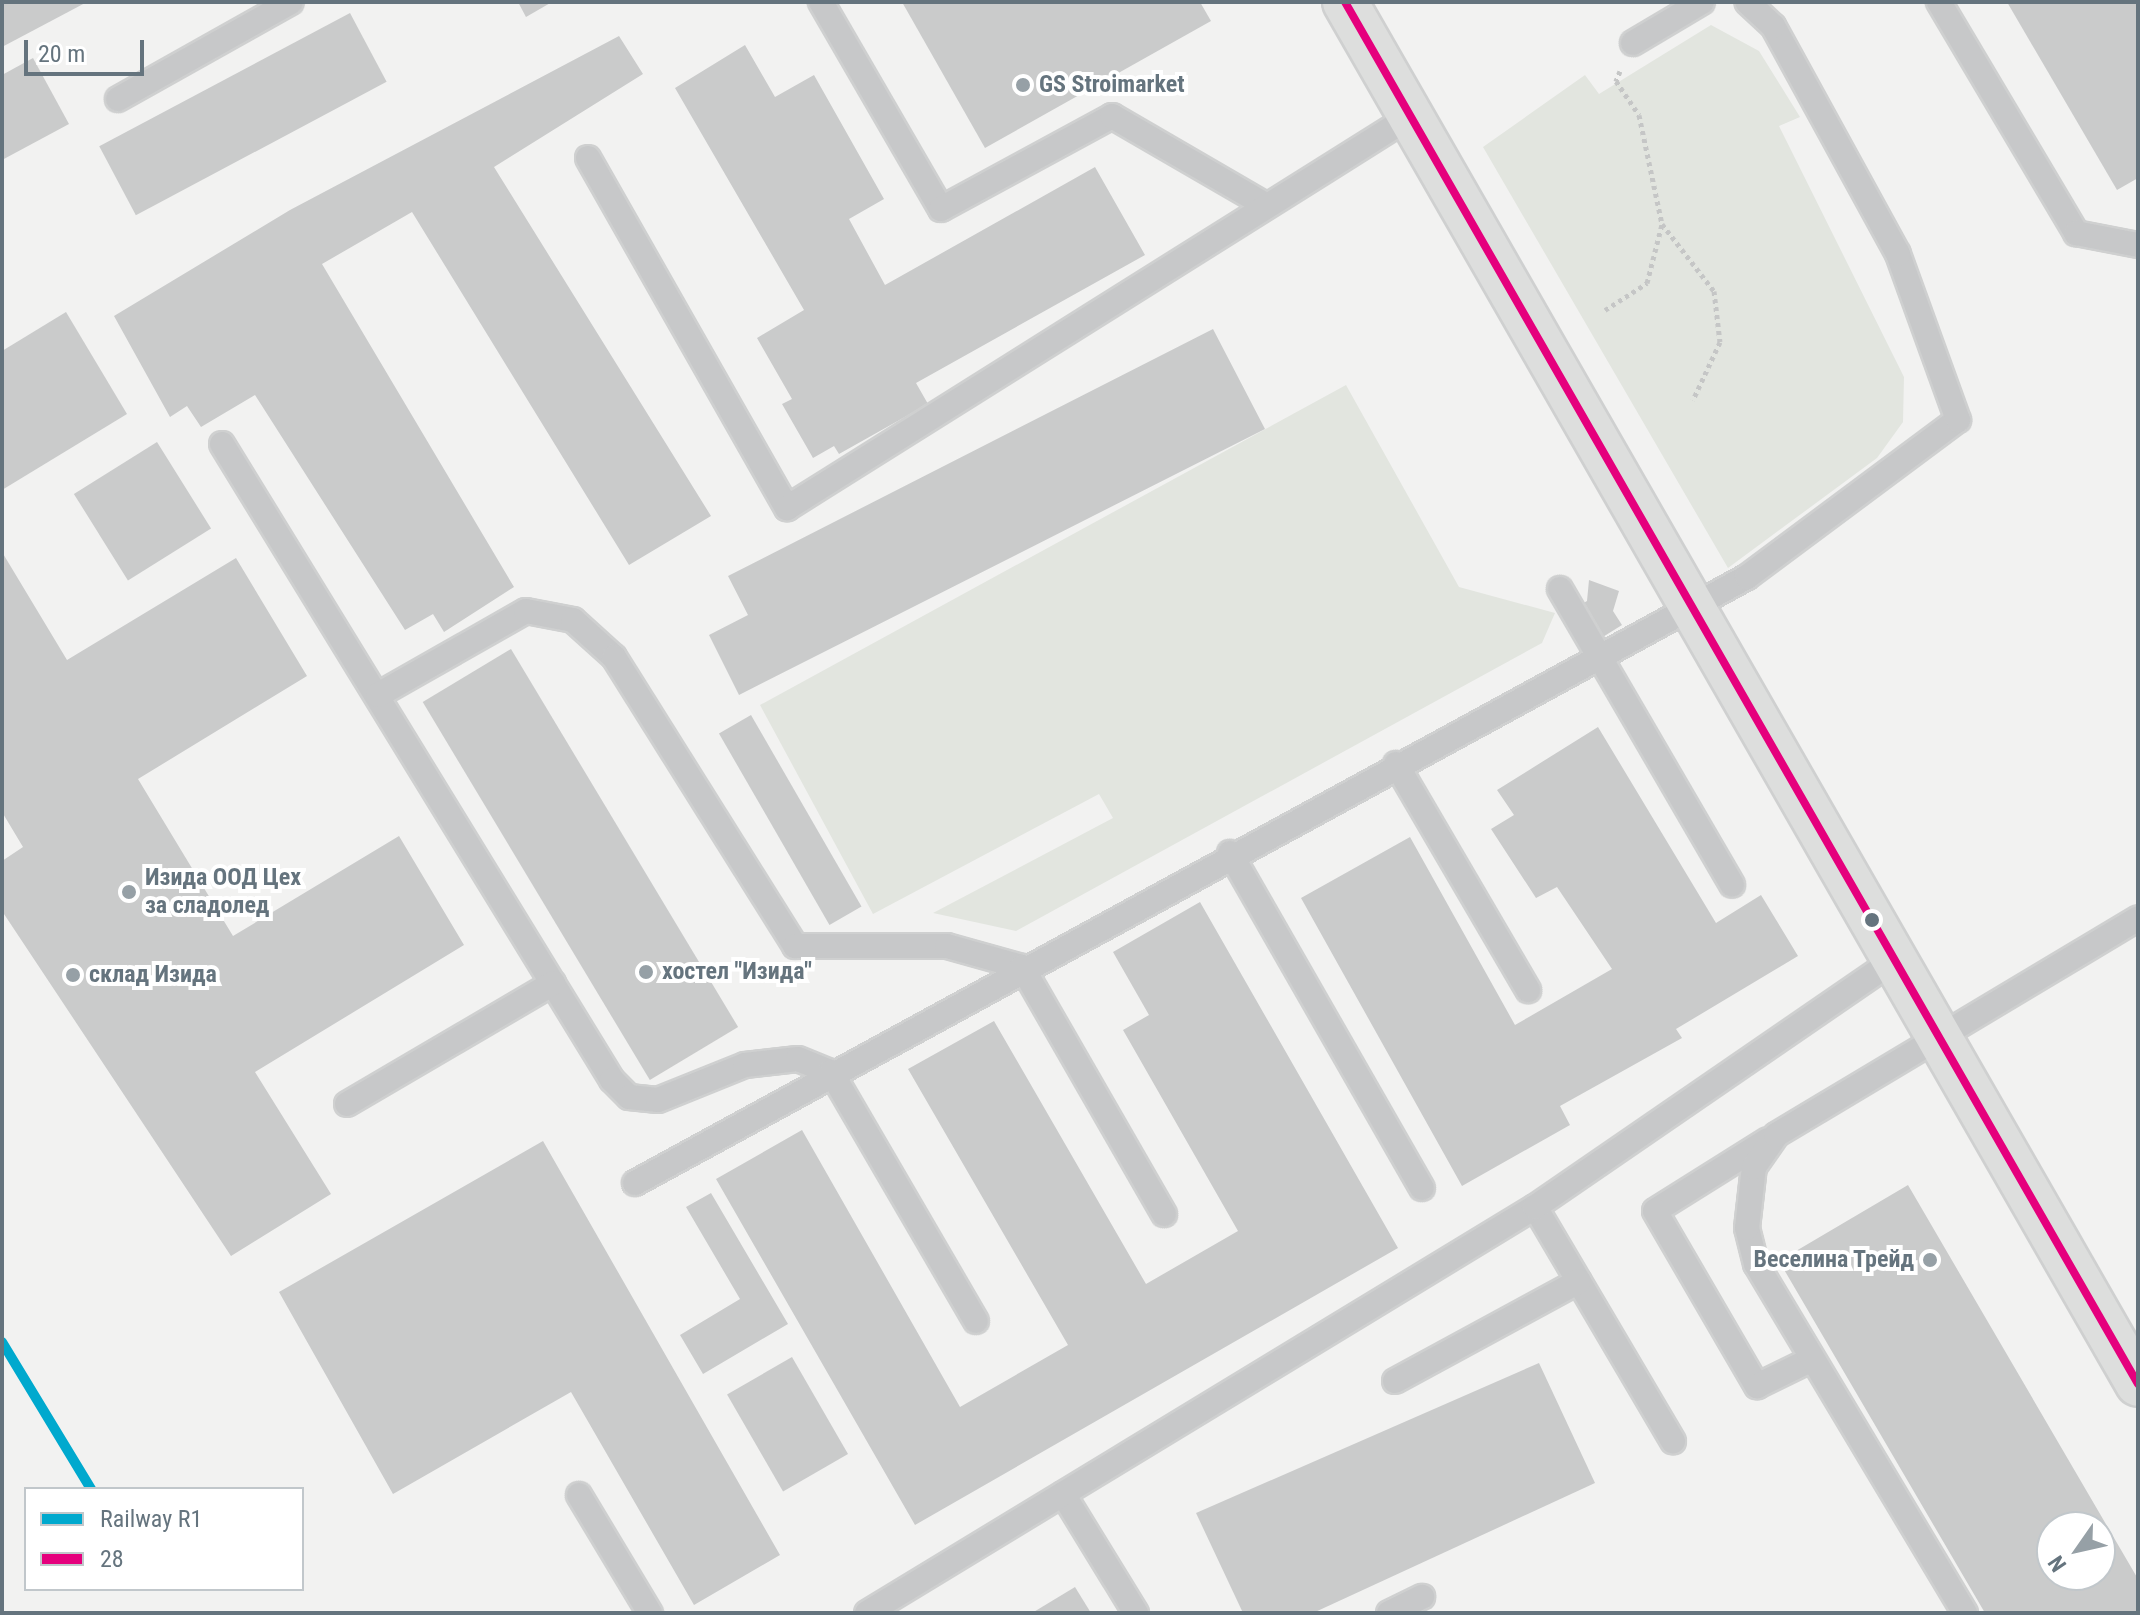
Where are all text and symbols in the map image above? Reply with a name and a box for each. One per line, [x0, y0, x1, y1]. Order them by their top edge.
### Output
scale bar [28, 24, 148, 74]
text: 20 m [38, 40, 85, 68]
place label: GS Stroimarket [1039, 71, 1184, 99]
marker: GS Stroimarket [1014, 76, 1032, 94]
place label: Изида ООД Цех за сладолед [145, 864, 301, 920]
marker: Изида ООД Цех за сладолед [120, 883, 138, 901]
unlabelled marker [1864, 912, 1880, 928]
place label: хостел "Изида" [662, 958, 812, 986]
place label: склад Изида [89, 961, 217, 989]
marker: хостел "Изида" [637, 963, 655, 981]
marker: склад Изида [64, 966, 82, 984]
place label: Веселина Трейд [1753, 1246, 1914, 1274]
marker: Веселина Трейд [1921, 1251, 1939, 1269]
legend [24, 1487, 304, 1591]
text: Railway R1 [100, 1505, 202, 1533]
north arrow [2036, 1511, 2116, 1591]
text: 28 [100, 1545, 124, 1573]
text: N [2043, 1551, 2071, 1576]

